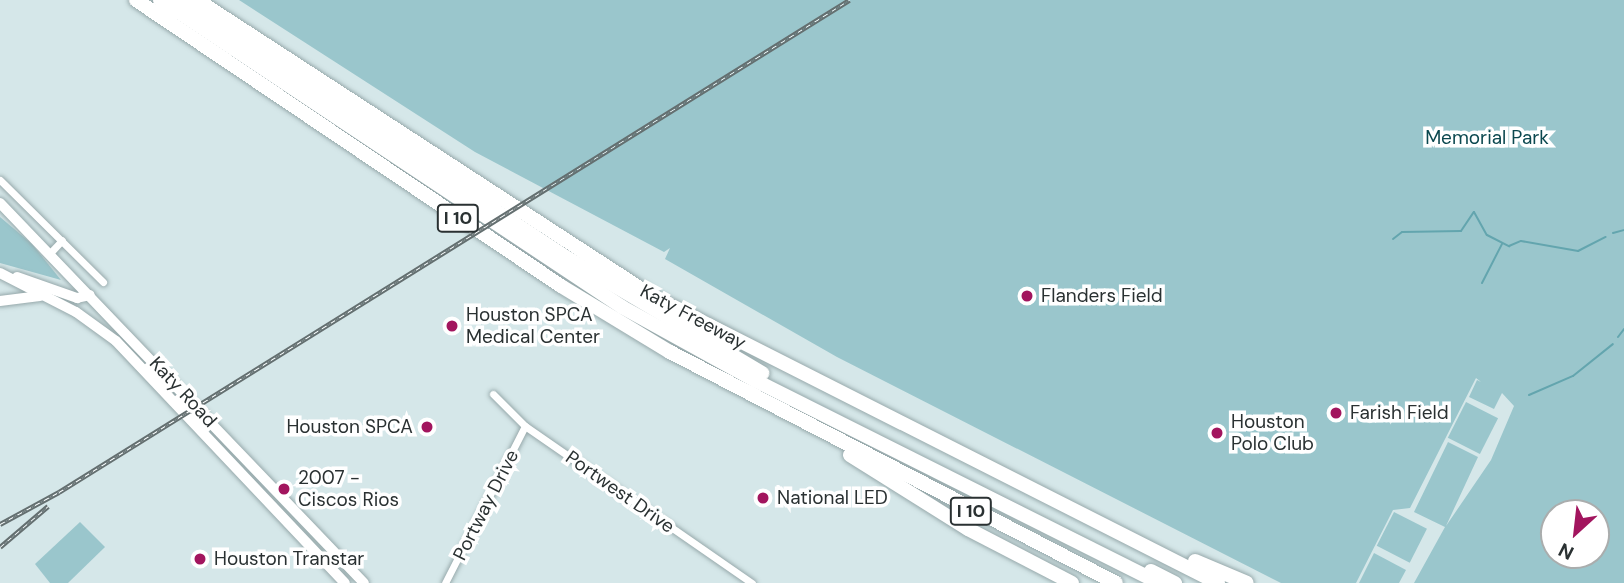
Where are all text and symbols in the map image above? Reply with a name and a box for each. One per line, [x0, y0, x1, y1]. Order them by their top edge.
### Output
park label: Memorial Park [1425, 127, 1549, 149]
road number: I 10 [435, 204, 481, 232]
street label: Katy Freeway [636, 280, 750, 354]
place label: Flanders Field [1041, 285, 1163, 307]
marker: Flanders Field [1019, 288, 1035, 304]
place label: Houston SPCA Medical Center [466, 304, 600, 348]
marker: Houston SPCA Medical Center [444, 318, 460, 334]
street label: Katy Road [145, 352, 221, 432]
place label: Farish Field [1350, 402, 1449, 424]
marker: Farish Field [1328, 405, 1344, 421]
place label: Houston Polo Club [1231, 411, 1314, 455]
place label: Houston SPCA [286, 416, 413, 438]
marker: Houston SPCA [419, 419, 435, 435]
marker: Houston Polo Club [1209, 425, 1225, 441]
street label: Portway Drive [448, 446, 524, 564]
street label: Portwest Drive [561, 446, 679, 538]
place label: 2007 - Ciscos Rios [298, 467, 399, 511]
marker: 2007 - Ciscos Rios [276, 481, 292, 497]
place label: National LED [777, 487, 888, 509]
marker: National LED [755, 490, 771, 506]
road number: I 10 [948, 496, 994, 526]
north arrow [1540, 499, 1610, 569]
text: N [1554, 537, 1578, 566]
place label: Houston Transtar [214, 548, 364, 570]
marker: Houston Transtar [192, 551, 208, 567]

